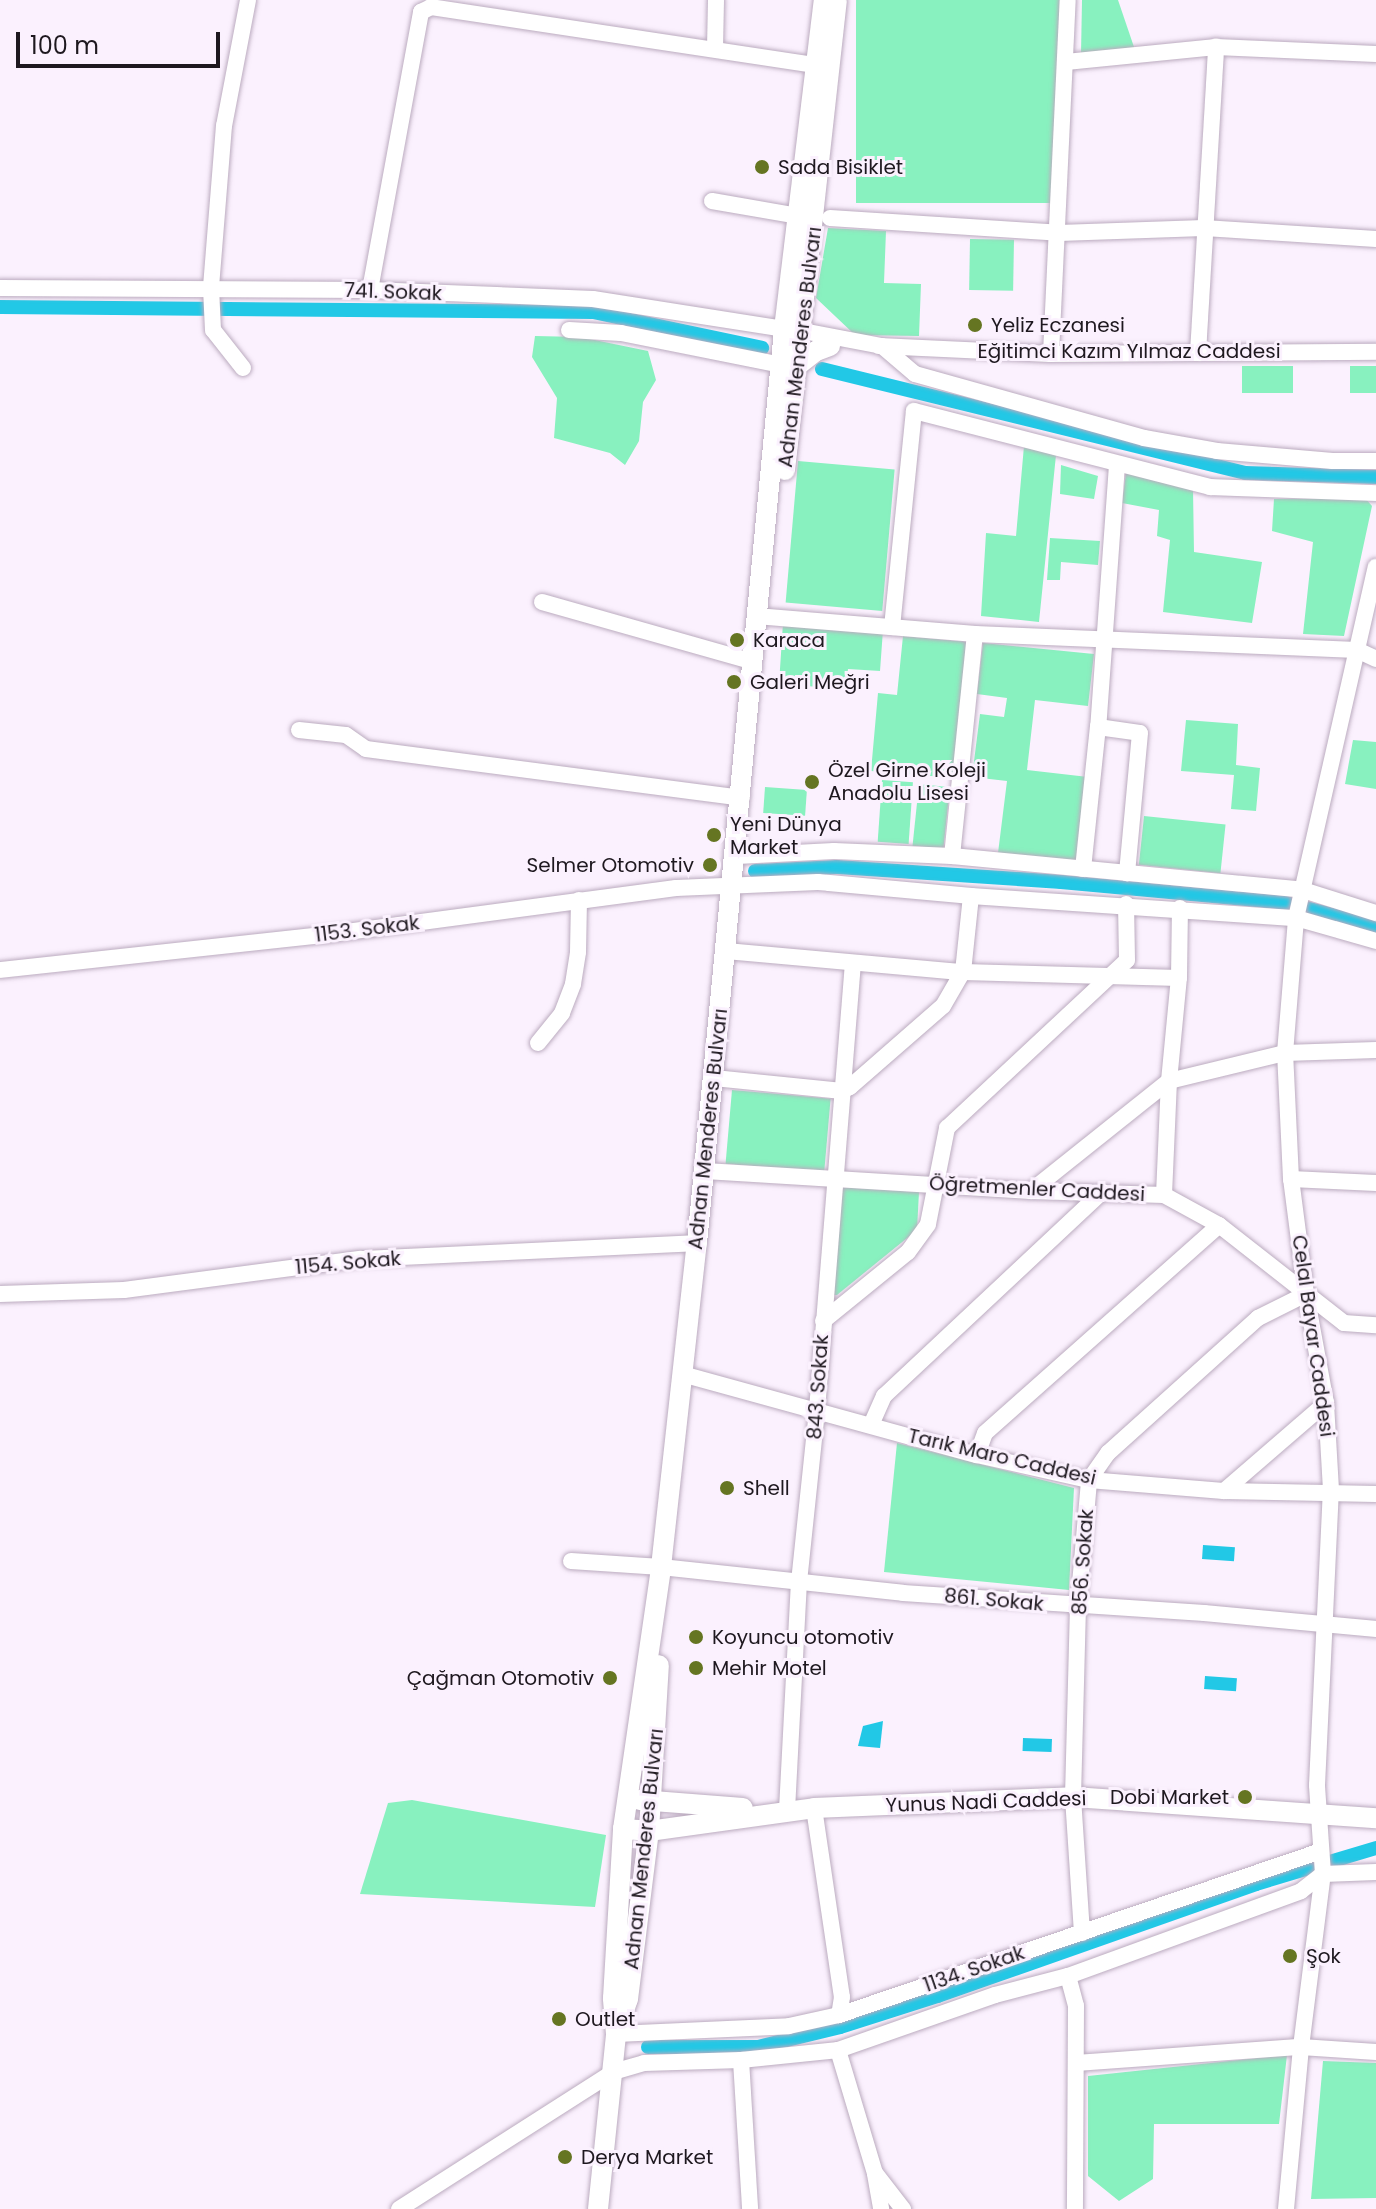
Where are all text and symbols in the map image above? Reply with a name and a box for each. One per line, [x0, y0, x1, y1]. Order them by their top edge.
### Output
scale bar [20, 16, 224, 66]
text: 100 m [30, 29, 99, 62]
place label: Sada Bisiklet [778, 155, 903, 179]
marker: Sada Bisiklet [753, 158, 771, 176]
street label: Adnan Menderes Bulvarı [773, 225, 827, 469]
street label: 741. Sokak [344, 278, 442, 306]
place label: Yeliz Eczanesi [991, 313, 1125, 337]
marker: Yeliz Eczanesi [966, 316, 984, 334]
street label: Eğitimci Kazım Yılmaz Caddesi [977, 339, 1281, 363]
place label: Karaca [753, 628, 825, 652]
marker: Karaca [728, 631, 746, 649]
place label: Galeri Meğri [750, 670, 870, 694]
marker: Galeri Meğri [725, 673, 743, 691]
place label: Özel Girne Koleji Anadolu Lisesi [828, 758, 986, 805]
marker: Özel Girne Koleji Anadolu Lisesi [803, 773, 821, 791]
place label: Yeni Dünya Market [730, 812, 842, 859]
marker: Yeni Dünya Market [705, 826, 723, 844]
place label: Selmer Otomotiv [527, 853, 694, 877]
marker: Selmer Otomotiv [701, 856, 719, 874]
street label: 1153. Sokak [313, 911, 421, 947]
street label: Adnan Menderes Bulvarı [683, 1007, 733, 1251]
street label: Öğretmenler Caddesi [928, 1171, 1146, 1207]
street label: Celal Bayar Caddesi [1287, 1233, 1339, 1439]
street label: 1154. Sokak [294, 1246, 402, 1280]
street label: 843. Sokak [802, 1334, 834, 1440]
street label: Tarık Maro Caddesi [906, 1424, 1098, 1490]
place label: Shell [743, 1476, 790, 1500]
marker: Shell [718, 1479, 736, 1497]
street label: 856. Sokak [1067, 1508, 1099, 1616]
street label: 861. Sokak [943, 1584, 1045, 1616]
place label: Koyuncu otomotiv [712, 1625, 894, 1649]
marker: Koyuncu otomotiv [687, 1628, 705, 1646]
place label: Mehir Motel [712, 1656, 827, 1680]
marker: Mehir Motel [687, 1659, 705, 1677]
place label: Çağman Otomotiv [407, 1666, 594, 1690]
marker: Çağman Otomotiv [601, 1669, 619, 1687]
street label: Adnan Menderes Bulvarı [619, 1727, 669, 1971]
place label: Dobi Market [1110, 1785, 1229, 1809]
street label: Yunus Nadi Caddesi [885, 1787, 1087, 1817]
marker: Dobi Market [1236, 1788, 1254, 1806]
street label: 1134. Sokak [920, 1941, 1028, 1997]
place label: Şok [1306, 1944, 1341, 1968]
marker: Şok [1281, 1947, 1299, 1965]
place label: Outlet [575, 2007, 635, 2031]
marker: Outlet [550, 2010, 568, 2028]
place label: Derya Market [581, 2145, 713, 2169]
marker: Derya Market [556, 2148, 574, 2166]

